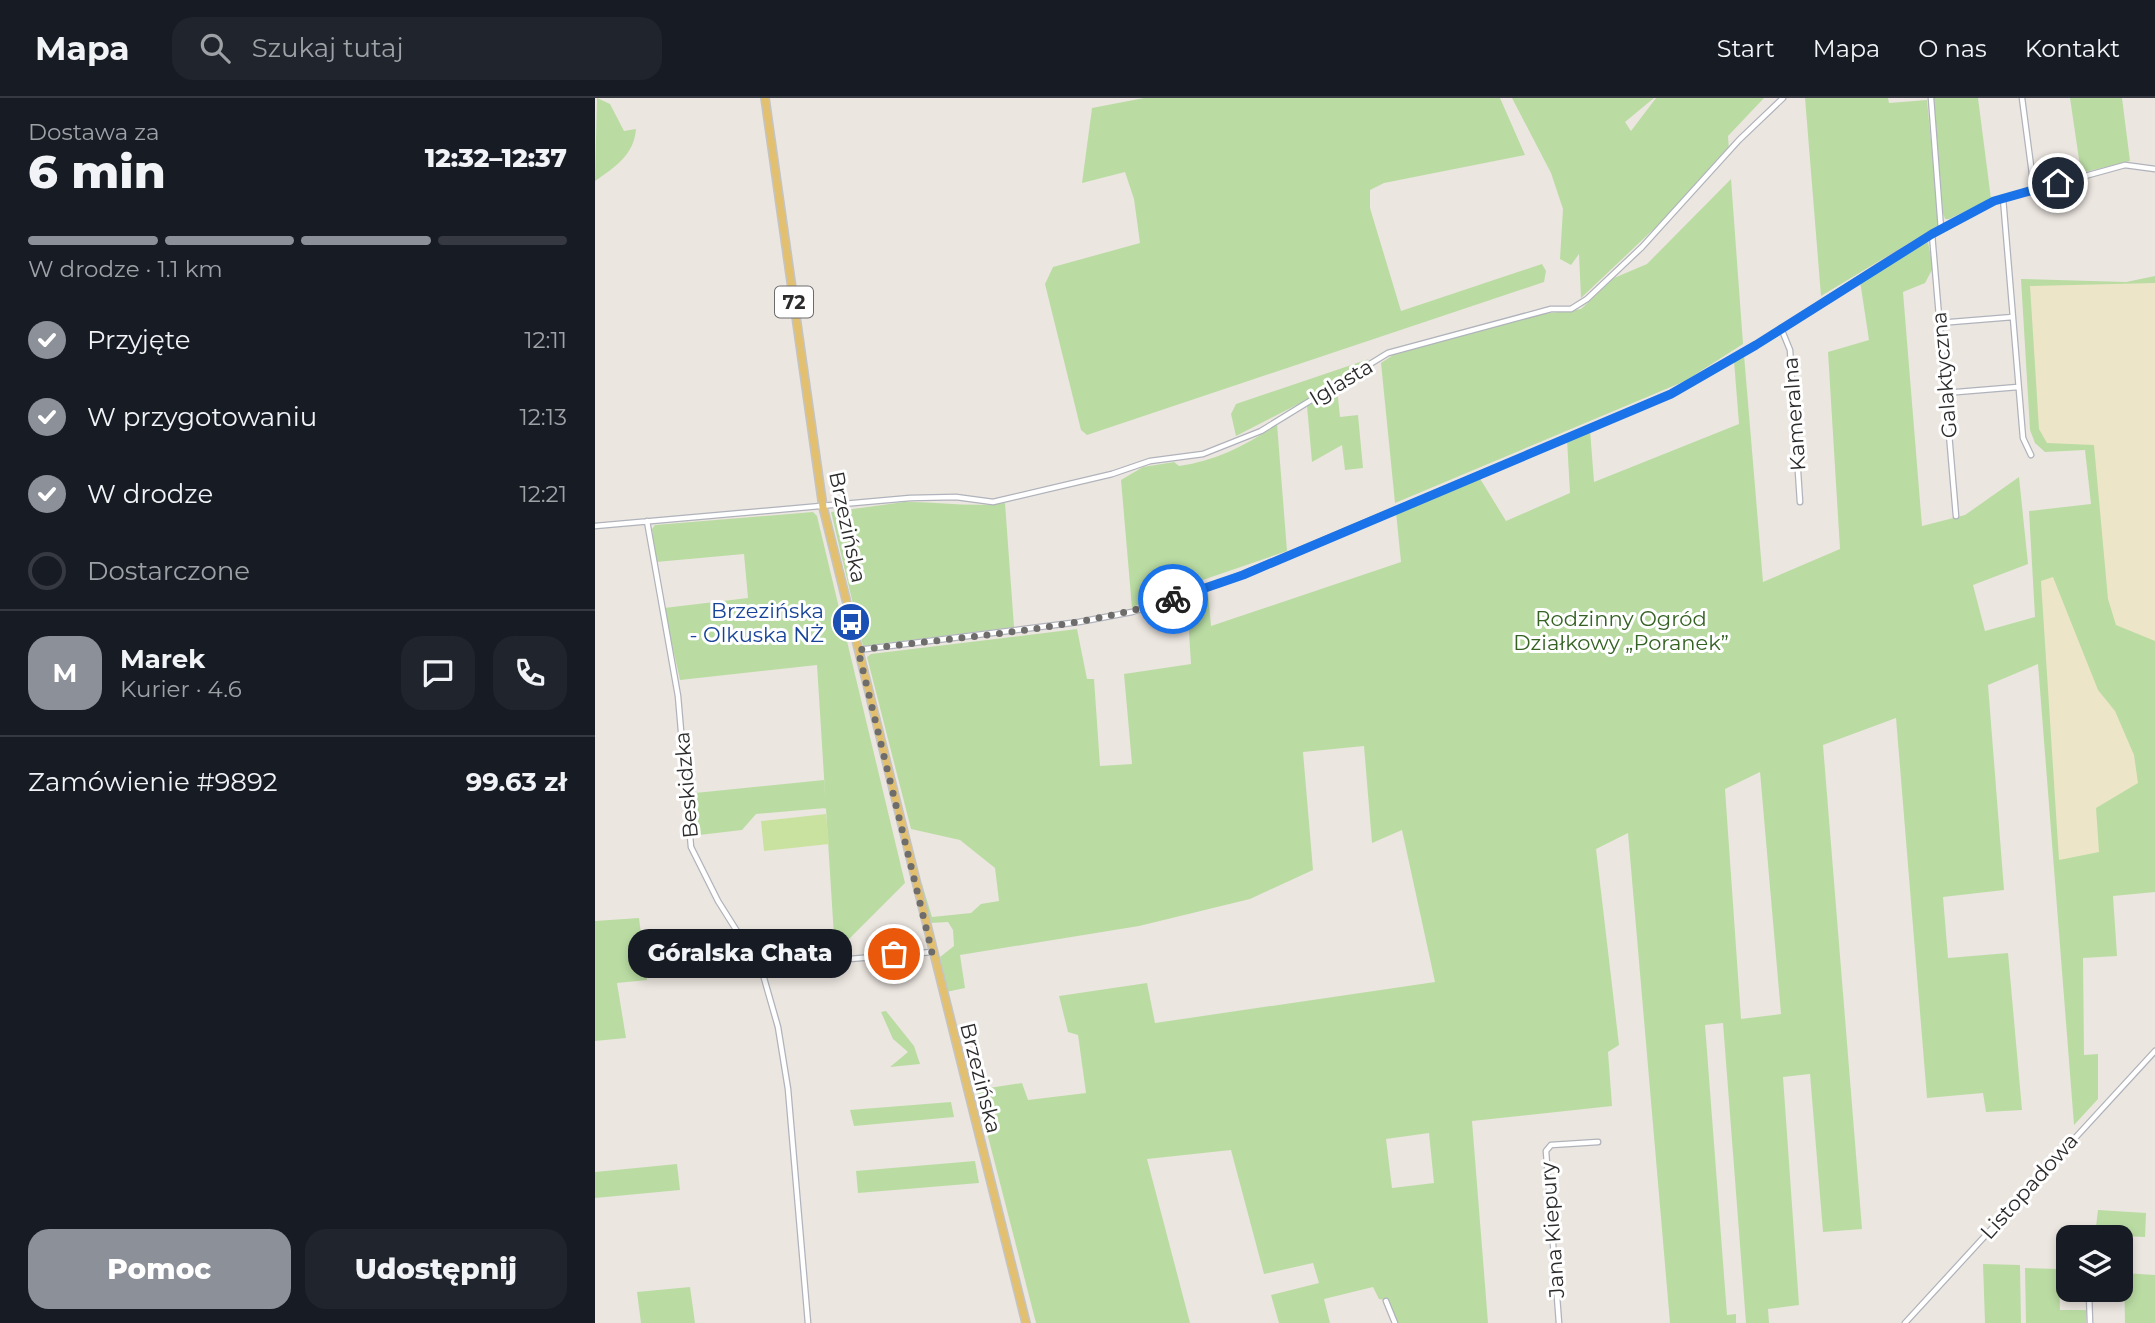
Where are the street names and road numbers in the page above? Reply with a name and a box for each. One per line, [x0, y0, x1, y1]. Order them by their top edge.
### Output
road number: 72 [775, 286, 813, 318]
street label: Galaktyczna [1926, 311, 1962, 439]
street label: Iglasta [1305, 353, 1377, 411]
street label: Kameralna [1778, 356, 1810, 472]
street label: Brzezińska [824, 469, 872, 585]
street label: Beskidzka [669, 731, 703, 839]
street label: Brzezińska [955, 1020, 1007, 1136]
street label: Listopadowa [1975, 1128, 2083, 1244]
street label: Jana Kiepury [1535, 1161, 1569, 1300]

